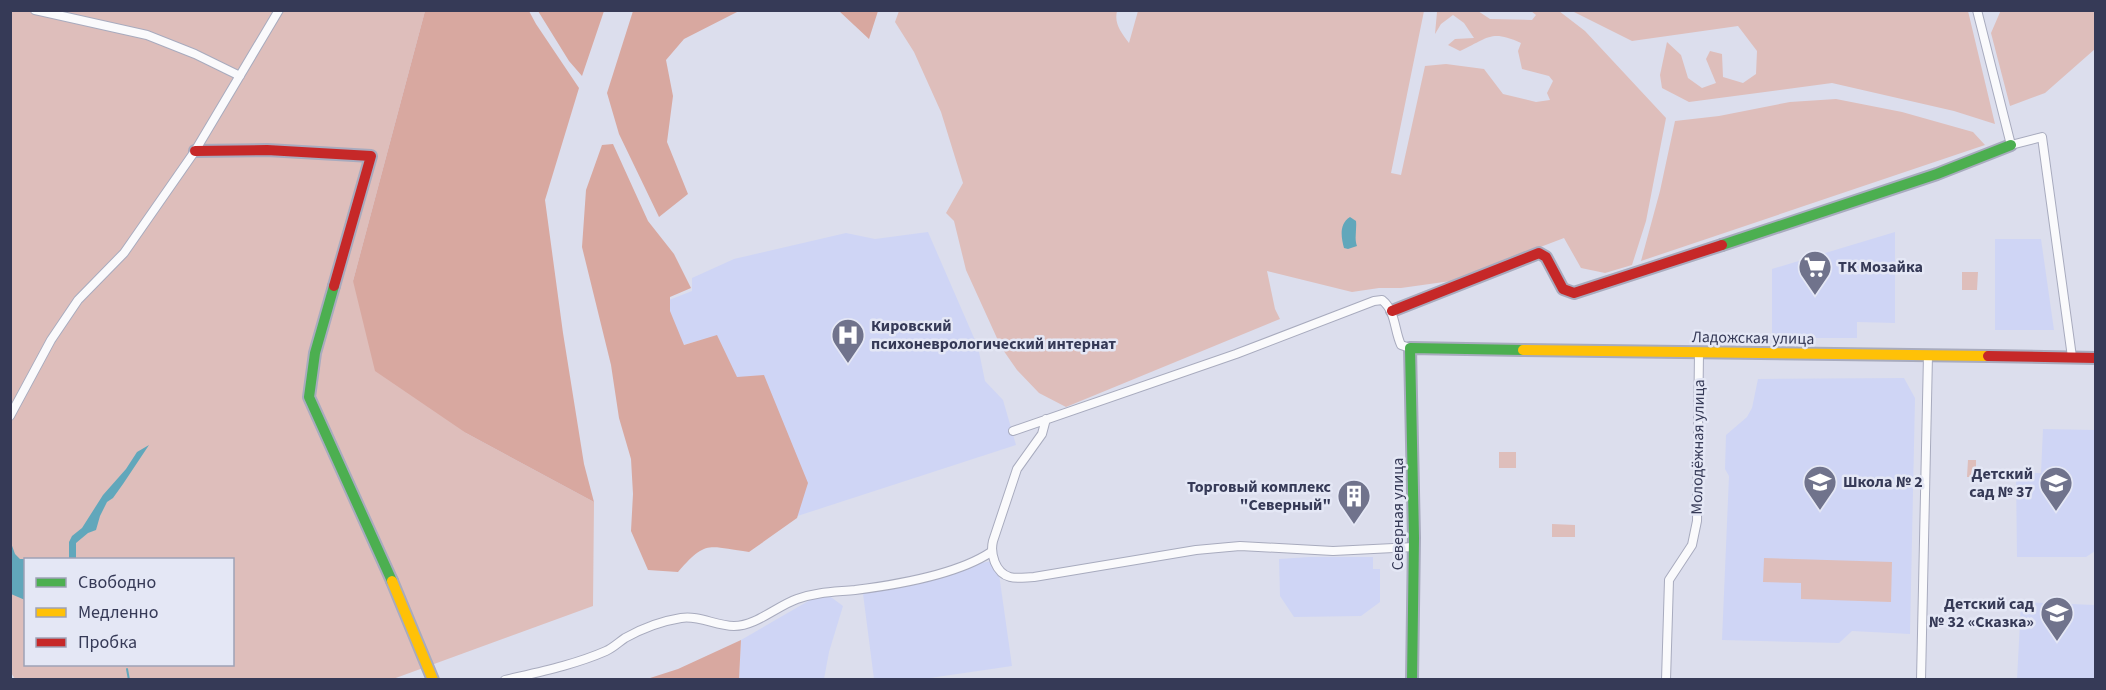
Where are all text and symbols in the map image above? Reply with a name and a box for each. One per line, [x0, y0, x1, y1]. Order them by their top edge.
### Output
supermarket icon: ТК Мозайка [1797, 249, 1833, 296]
place label: ТК Мозайка [1838, 256, 1923, 278]
place label: Кировский психоневрологический интернат [871, 315, 1116, 355]
hospital icon: Кировский психоневрологический интернат [830, 317, 866, 364]
street label: Ладожская улица [1692, 326, 1814, 350]
street label: Молодёжная улица [1686, 379, 1710, 515]
street label: Северная улица [1387, 458, 1409, 570]
place label: Детский сад № 37 [1969, 463, 2033, 503]
school or university icon: Школа № 2 [1802, 464, 1838, 511]
school or university icon: Детский сад № 37 [2038, 465, 2074, 512]
place label: Школа № 2 [1843, 471, 1923, 493]
place label: Торговый комплекс "Северный" [1187, 476, 1332, 516]
building icon: Торговый комплекс "Северный" [1336, 478, 1372, 525]
legend [24, 558, 234, 666]
text: Свободно [78, 570, 156, 595]
place label: Детский сад № 32 «Сказка» [1929, 593, 2035, 633]
school or university icon: Детский сад № 32 «Сказка» [2039, 595, 2075, 642]
text: Медленно [78, 600, 158, 625]
text: Пробка [78, 630, 137, 655]

